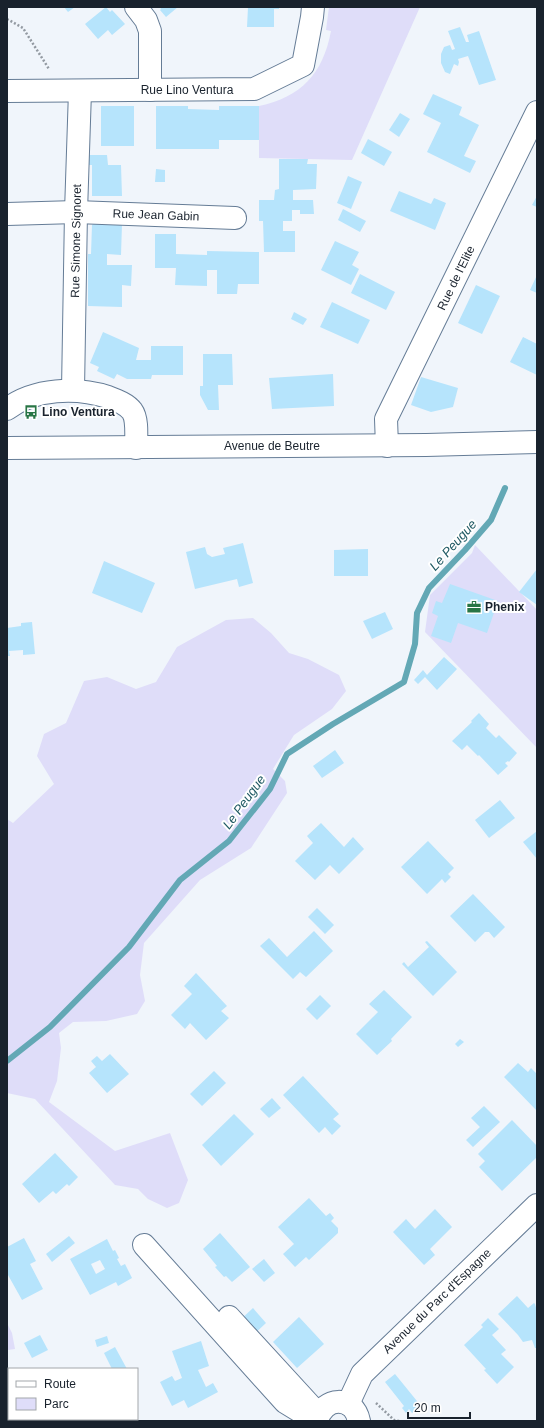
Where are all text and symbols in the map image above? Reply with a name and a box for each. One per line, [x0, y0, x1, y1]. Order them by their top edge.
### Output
street label: Rue Lino Ventura [141, 83, 234, 97]
street label: Rue Simone Signoret [68, 183, 84, 298]
street label: Rue Jean Gabin [112, 206, 200, 224]
street label: Rue de l'Elite [434, 243, 478, 313]
bus stop icon: Lino Ventura [23, 404, 39, 420]
place label: Lino Ventura [42, 405, 115, 419]
street label: Avenue de Beutre [224, 439, 320, 453]
water label: Le Peugue [426, 517, 480, 573]
office icon: Phenix [466, 599, 482, 615]
place label: Phenix [485, 600, 525, 614]
water label: Le Peugue [219, 772, 269, 832]
street label: Avenue du Parc d'Espagne [380, 1245, 494, 1356]
legend [8, 1368, 138, 1420]
text: Route [44, 1377, 76, 1391]
scale bar [408, 1394, 470, 1420]
text: Parc [44, 1397, 69, 1411]
text: 20 m [414, 1401, 441, 1415]

